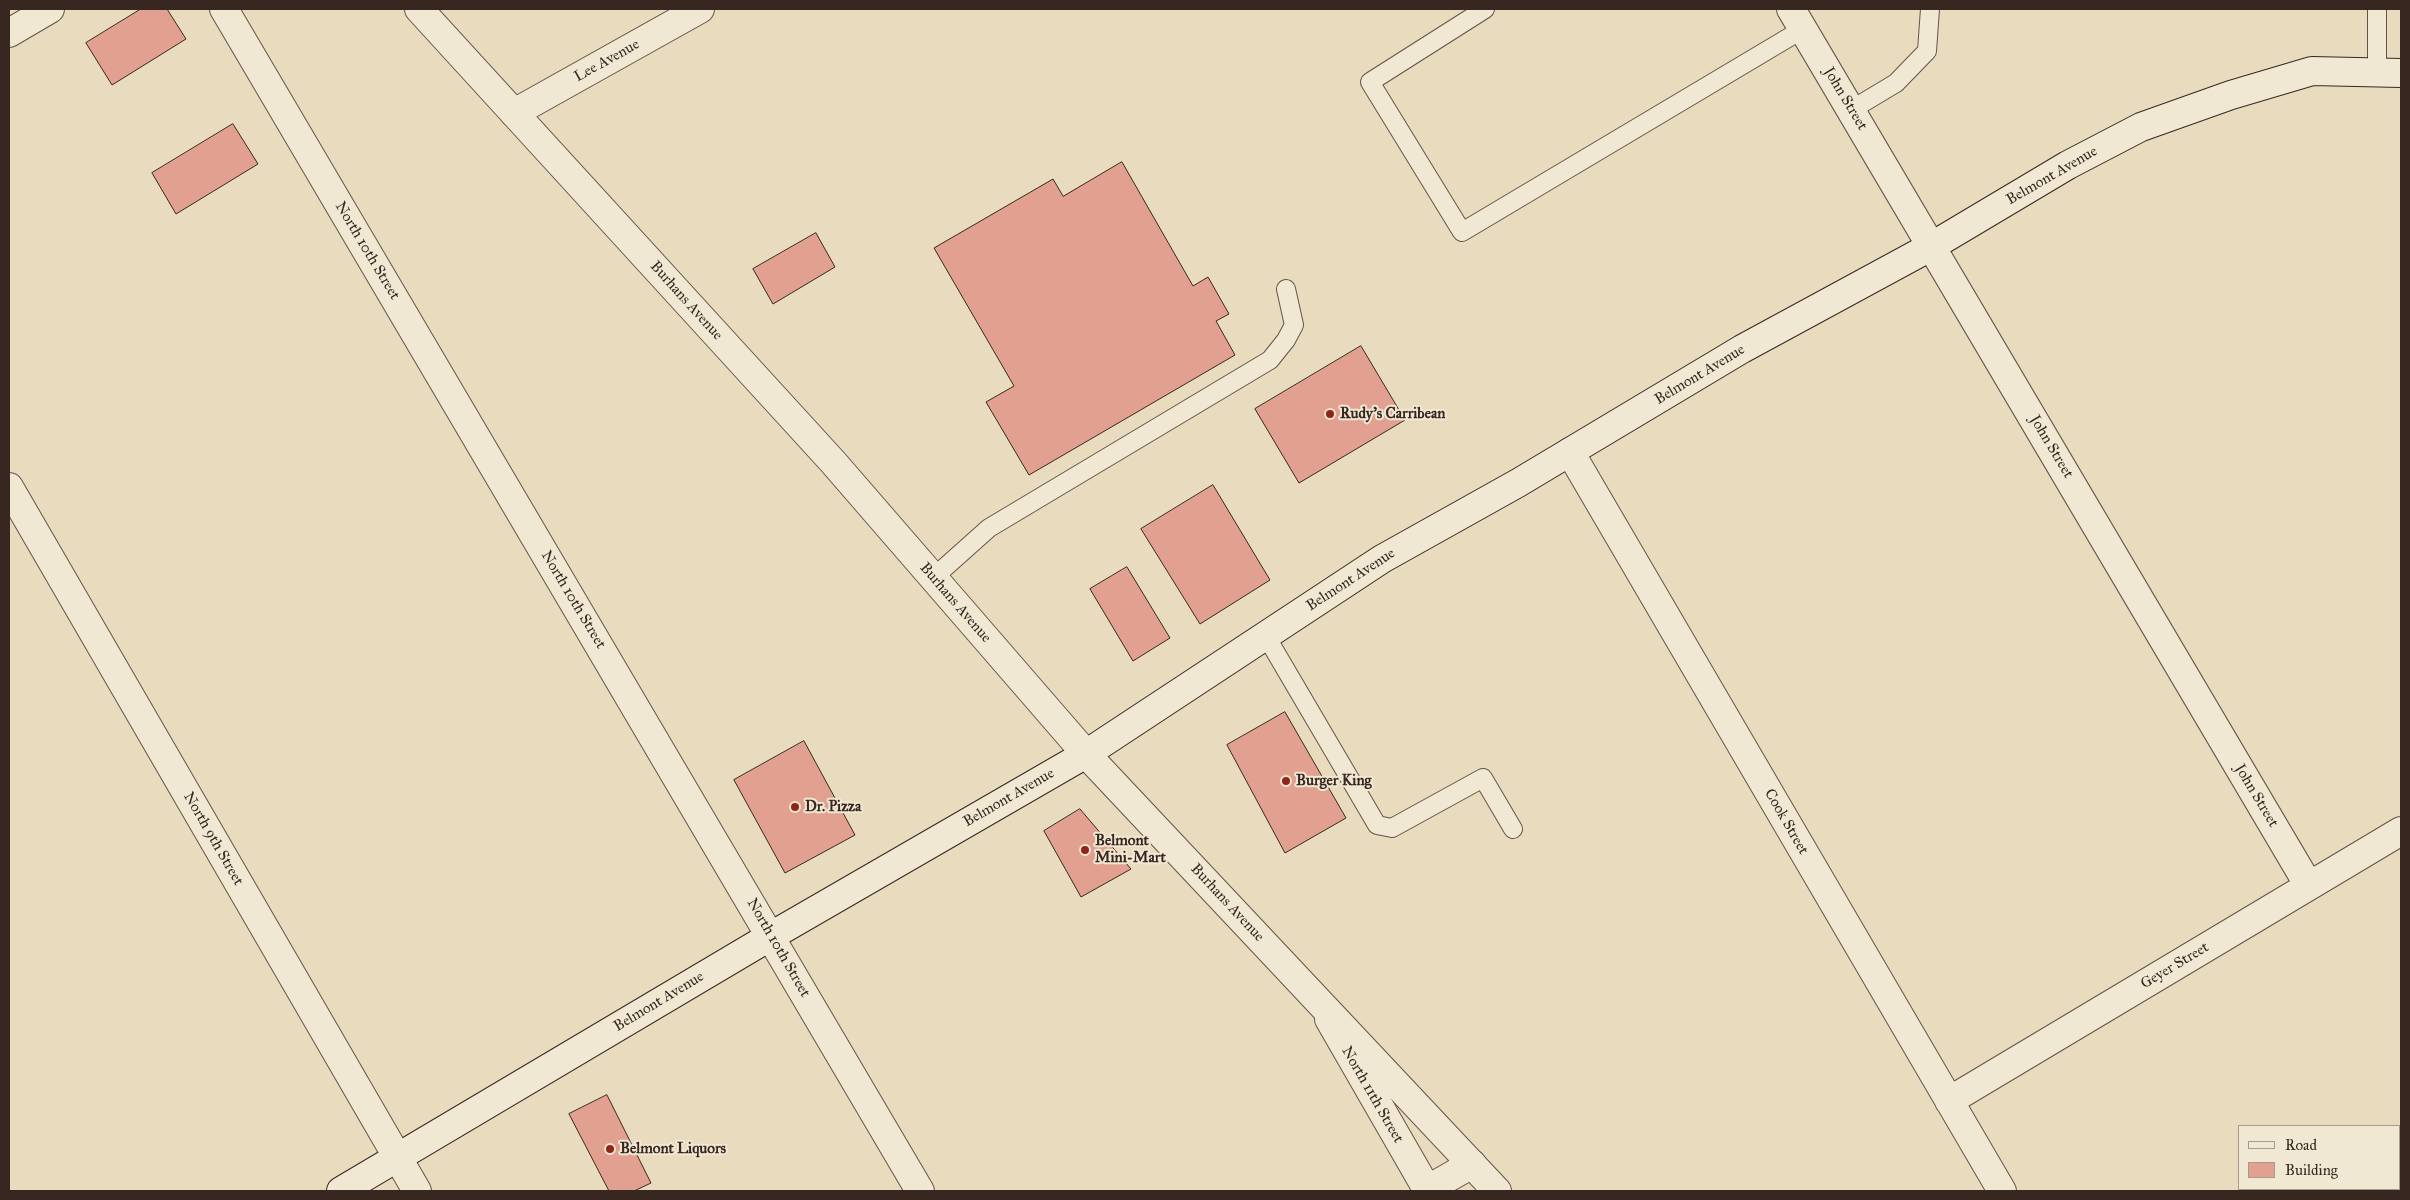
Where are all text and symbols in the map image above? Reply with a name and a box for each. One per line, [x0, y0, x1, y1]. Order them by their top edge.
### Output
street label: Lee Avenue [571, 36, 643, 86]
street label: John Street [1819, 64, 1871, 134]
street label: Belmont Avenue [2003, 143, 2101, 209]
street label: North 10th Street [331, 199, 403, 303]
street label: Burhans Avenue [646, 258, 726, 344]
street label: Belmont Avenue [1652, 341, 1748, 409]
place label: Rudy's Carribean [1340, 405, 1445, 423]
marker: Rudy's Carribean [1324, 408, 1336, 420]
street label: John Street [2025, 412, 2077, 482]
street label: Belmont Avenue [1303, 545, 1399, 615]
street label: North 10th Street [537, 548, 609, 652]
street label: Burhans Avenue [915, 559, 995, 647]
street label: John Street [2230, 761, 2282, 831]
street label: Belmont Avenue [960, 765, 1058, 831]
place label: Burger King [1296, 772, 1372, 790]
marker: Burger King [1280, 775, 1292, 787]
street label: Cook Street [1760, 786, 1812, 858]
street label: North 9th Street [179, 789, 247, 889]
place label: Dr. Pizza [805, 798, 861, 816]
marker: Dr. Pizza [789, 801, 801, 813]
place label: Belmont Mini-Mart [1095, 832, 1166, 867]
marker: Belmont Mini-Mart [1079, 844, 1091, 856]
street label: Burhans Avenue [1186, 860, 1268, 946]
street label: North 10th Street [742, 895, 814, 1001]
street label: Geyer Street [2138, 939, 2212, 993]
street label: Belmont Avenue [611, 968, 707, 1036]
street label: North 11th Street [1337, 1043, 1407, 1147]
legend [2238, 1125, 2400, 1190]
text: Road [2285, 1136, 2317, 1154]
place label: Belmont Liquors [620, 1140, 726, 1158]
marker: Belmont Liquors [604, 1143, 616, 1155]
text: Building [2285, 1161, 2338, 1179]

